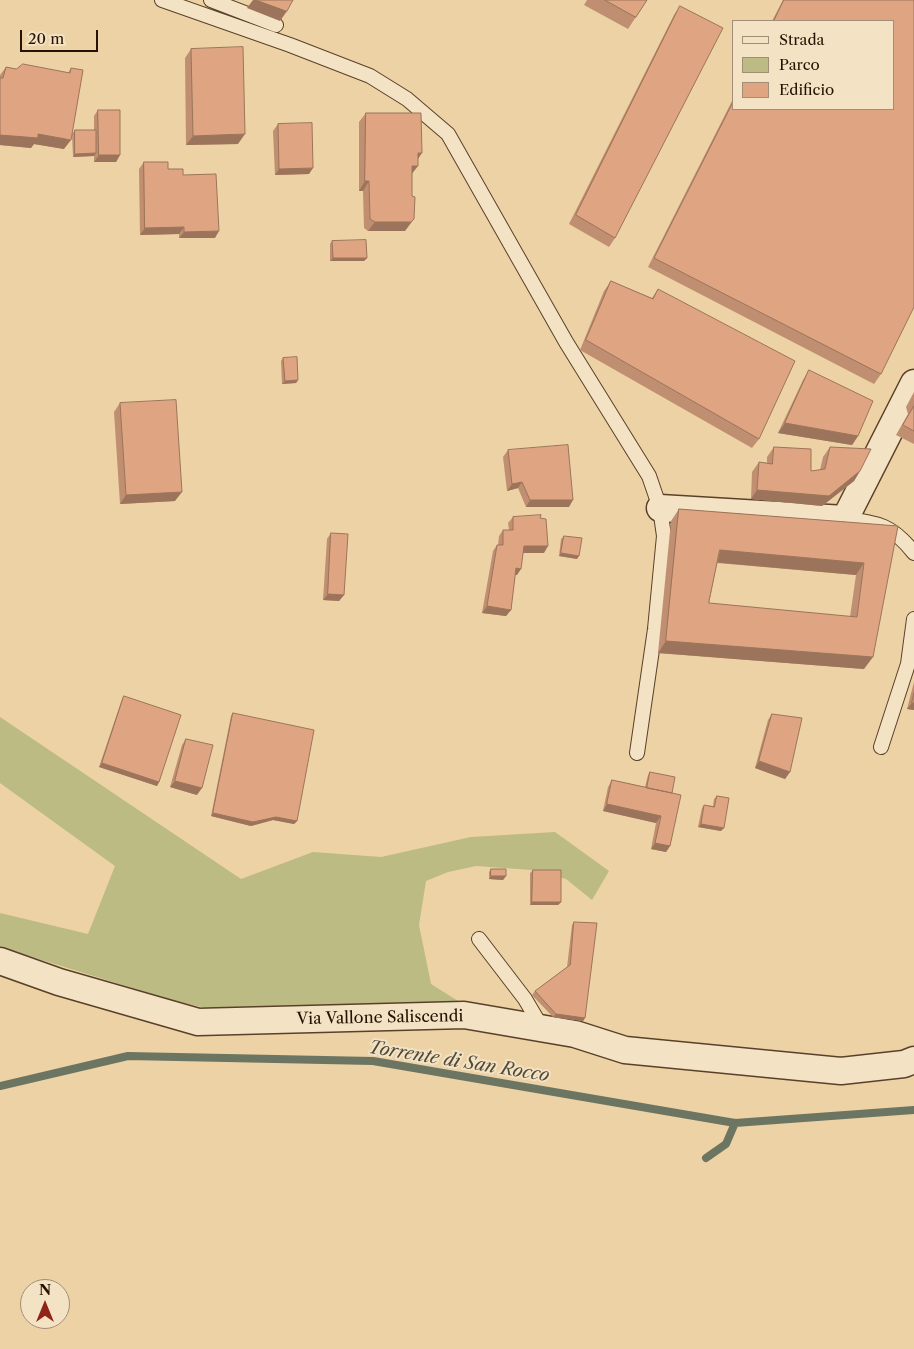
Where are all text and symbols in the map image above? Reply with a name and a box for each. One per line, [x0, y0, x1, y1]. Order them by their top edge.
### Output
scale bar [22, 20, 100, 52]
legend [732, 20, 894, 110]
text: 20 m [28, 29, 64, 48]
text: Strada [779, 30, 825, 49]
text: Parco [779, 55, 820, 74]
text: Edificio [779, 80, 834, 99]
street label: Via Vallone Saliscendi [296, 1007, 464, 1029]
water label: Torrente di San Rocco [367, 1037, 551, 1087]
north arrow [20, 1279, 70, 1329]
text: N [39, 1281, 51, 1299]

